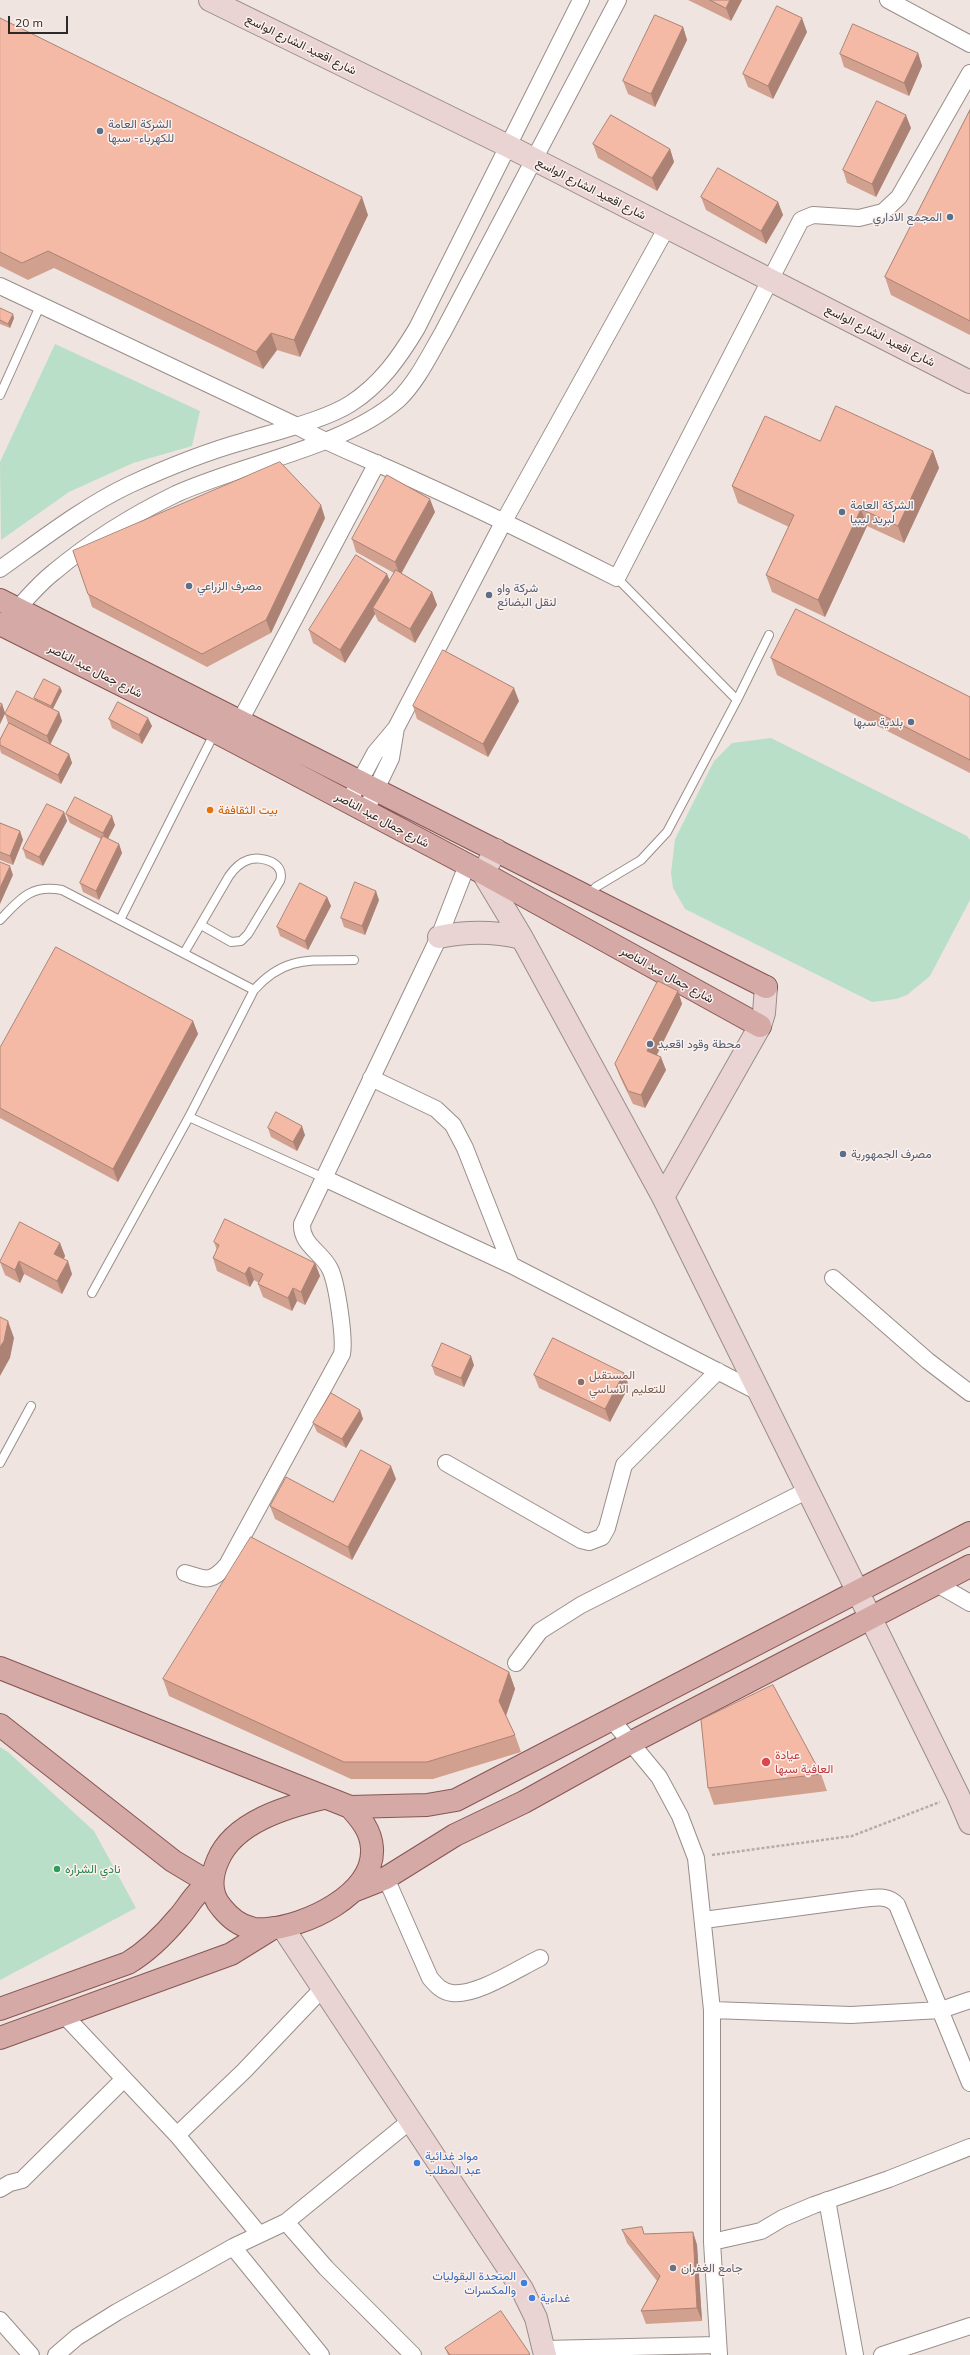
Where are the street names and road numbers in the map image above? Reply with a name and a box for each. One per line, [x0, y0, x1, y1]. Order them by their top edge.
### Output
street label: شارع اقعيد الشارع الواسع [243, 12, 359, 78]
street label: شارع اقعيد الشارع الواسع [534, 155, 648, 223]
street label: شارع اقعيد الشارع الواسع [823, 302, 937, 370]
street label: شارع جمال عبد الناصر [45, 641, 145, 701]
street label: شارع جمال عبد الناصر [333, 789, 431, 851]
street label: شارع جمال عبد الناصر [618, 943, 716, 1007]

